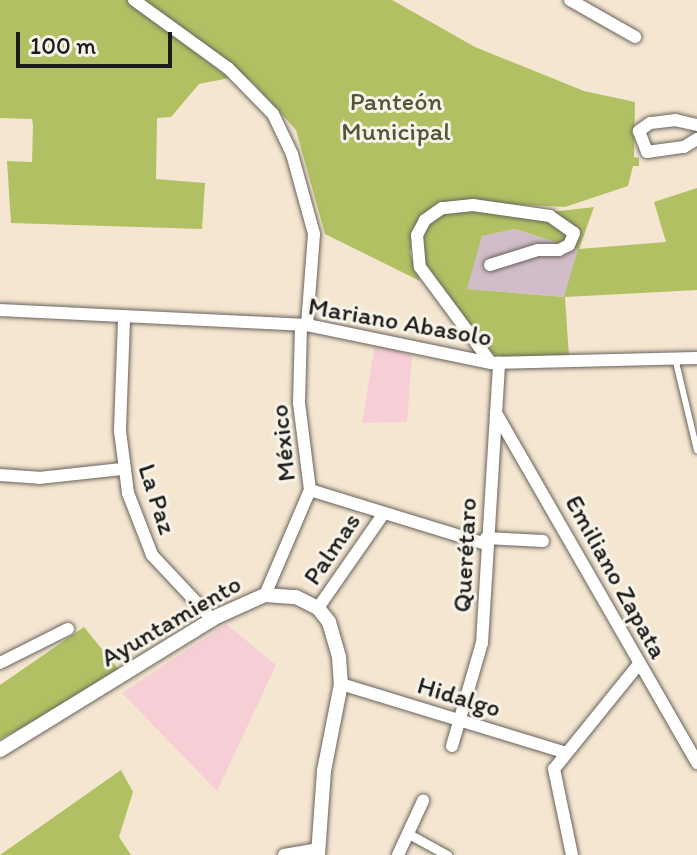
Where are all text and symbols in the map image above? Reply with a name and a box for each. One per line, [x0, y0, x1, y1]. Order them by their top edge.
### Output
scale bar [20, 16, 176, 66]
text: 100 m [30, 31, 96, 60]
park label: Panteón Municipal [341, 86, 451, 148]
street label: Mariano Abasolo [305, 290, 495, 354]
street label: México [263, 403, 303, 483]
street label: La Paz [131, 460, 183, 538]
street label: Emiliano Zapata [558, 490, 674, 664]
street label: Querétaro [446, 497, 484, 613]
street label: Palmas [297, 507, 367, 591]
street label: Ayuntamiento [95, 568, 247, 674]
street label: Hidalgo [413, 670, 505, 724]

